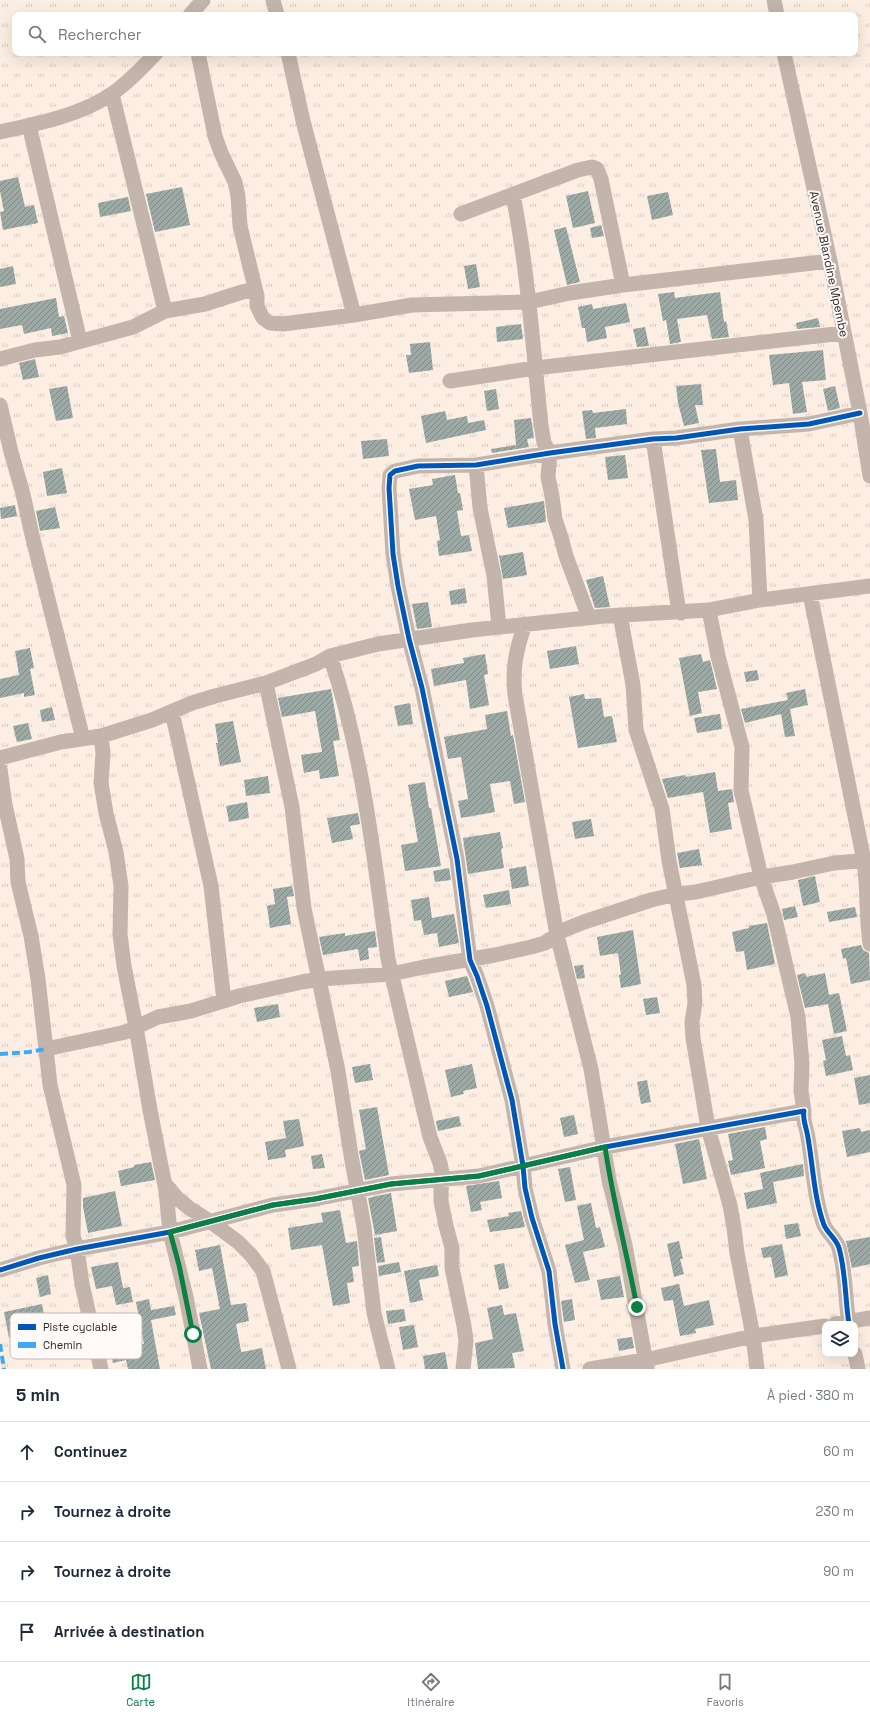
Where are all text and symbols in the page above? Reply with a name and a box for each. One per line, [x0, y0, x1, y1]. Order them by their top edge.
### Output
search box [12, 12, 858, 56]
icon: search [26, 23, 48, 45]
text: Rechercher [58, 25, 141, 44]
street label: Avenue Blandine Mpembe [806, 189, 852, 339]
route end [628, 1298, 646, 1316]
legend [10, 1313, 142, 1359]
text: Piste cyclable [43, 1320, 117, 1334]
map controls [822, 1321, 858, 1357]
button: layers [822, 1321, 858, 1357]
route start [184, 1325, 202, 1343]
text: Chemin [43, 1338, 82, 1352]
text: 5 min [16, 1384, 60, 1406]
text: À pied · 380 m [767, 1387, 854, 1404]
icon: ahead [16, 1441, 38, 1463]
text: Continuez [54, 1442, 127, 1461]
text: 60 m [823, 1443, 854, 1460]
icon: right [16, 1501, 38, 1523]
text: Tournez à droite [54, 1502, 171, 1521]
text: 230 m [816, 1503, 854, 1520]
icon: right [16, 1561, 38, 1583]
text: Tournez à droite [54, 1562, 171, 1581]
text: 90 m [823, 1563, 854, 1580]
icon: arrive [16, 1621, 38, 1643]
text: Arrivée à destination [54, 1622, 204, 1641]
tab: Carte [126, 1671, 155, 1709]
tab: Itinéraire [407, 1671, 455, 1709]
tab: Favoris [707, 1671, 744, 1709]

